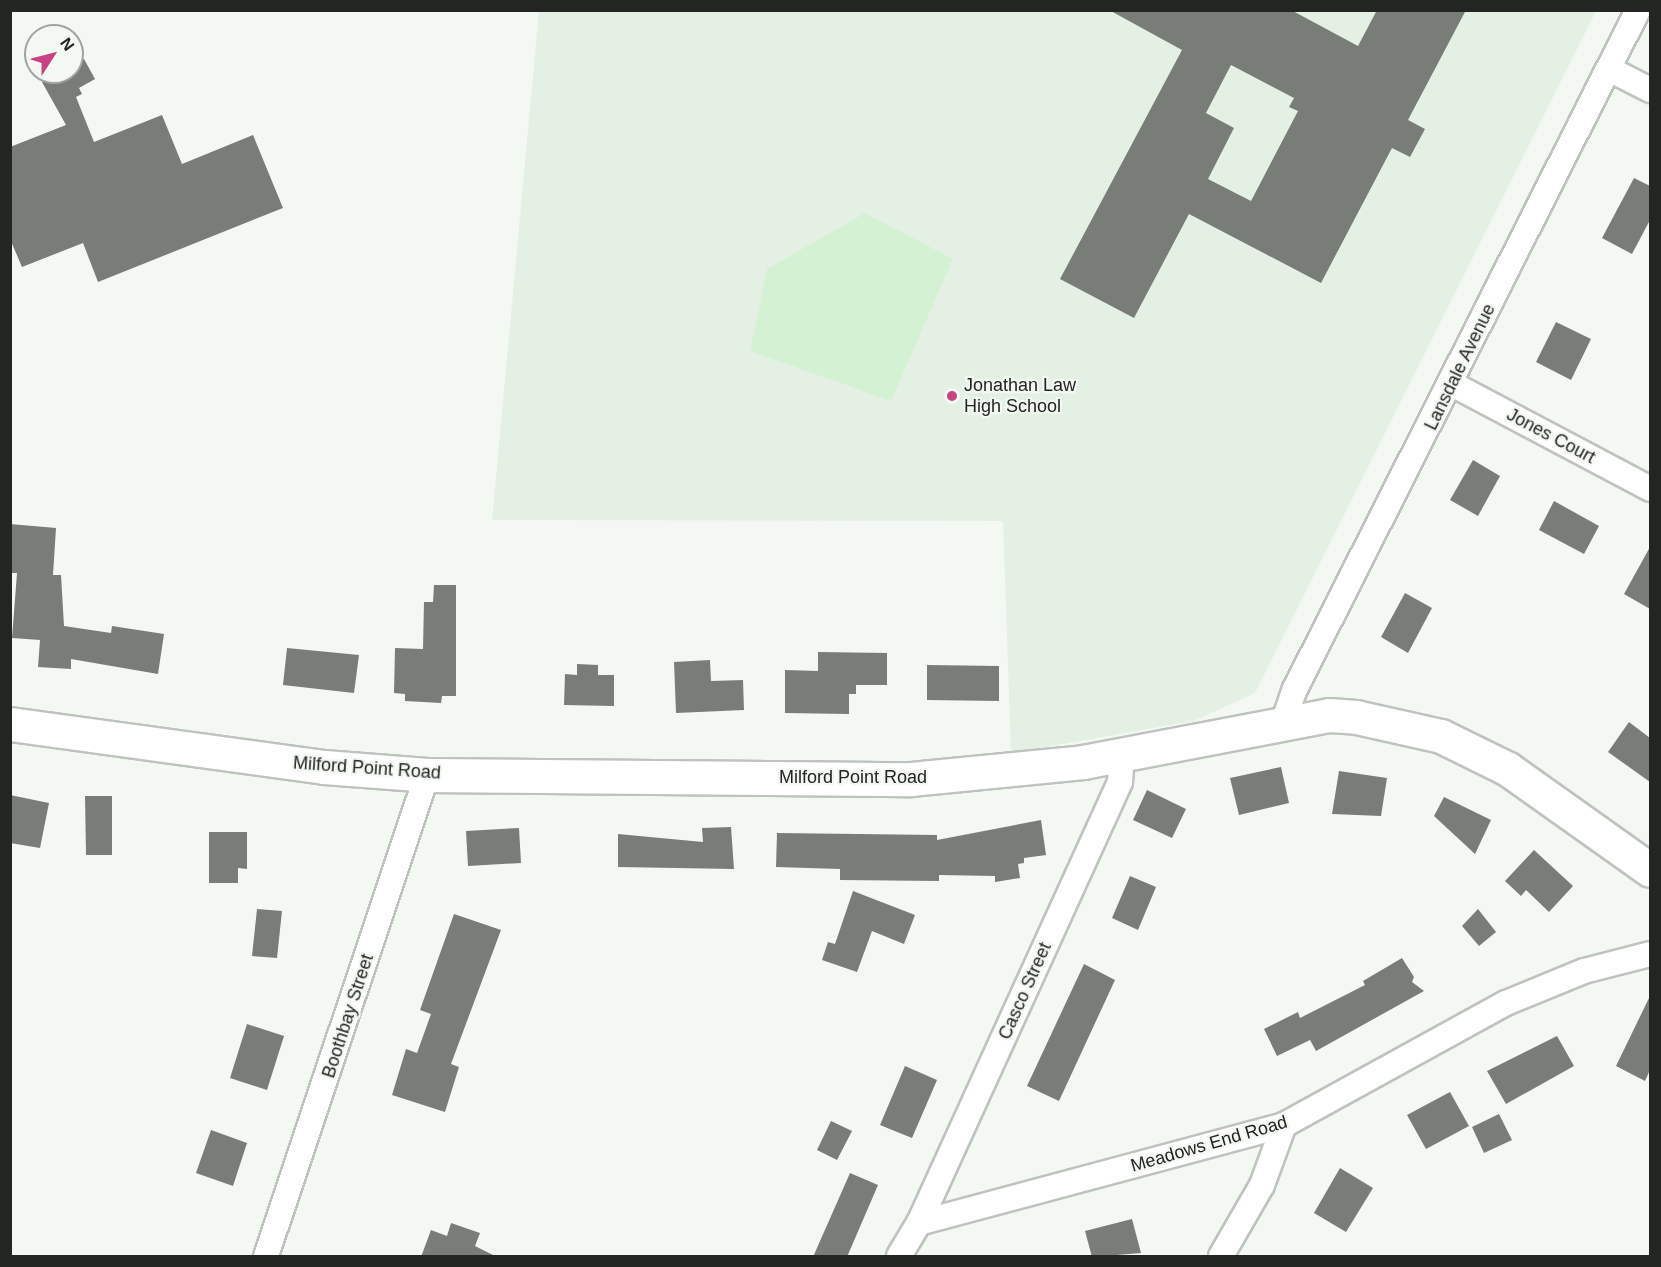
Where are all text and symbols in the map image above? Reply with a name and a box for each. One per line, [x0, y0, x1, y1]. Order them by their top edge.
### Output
north arrow [24, 24, 84, 84]
text: N [57, 35, 78, 54]
street label: Lansdale Avenue [1420, 300, 1500, 434]
place label: Jonathan Law High School [964, 375, 1076, 418]
marker: Jonathan Law High School [945, 389, 959, 403]
street label: Jones Court [1503, 404, 1599, 468]
street label: Milford Point Road [292, 752, 442, 784]
street label: Milford Point Road [779, 766, 927, 788]
street label: Casco Street [994, 939, 1056, 1043]
street label: Boothbay Street [318, 951, 378, 1081]
street label: Meadows End Road [1128, 1111, 1290, 1177]

